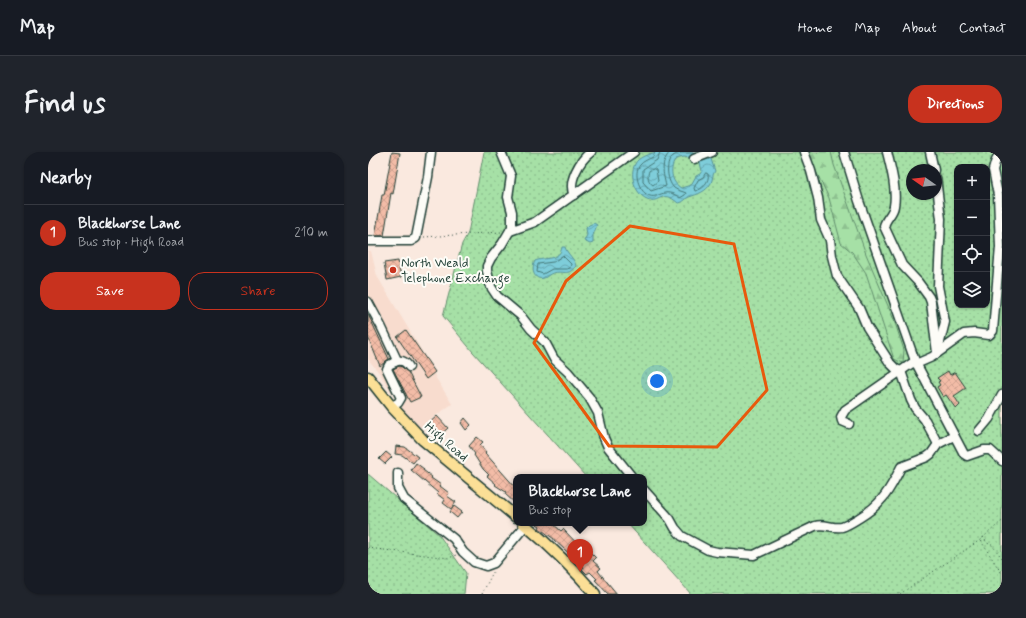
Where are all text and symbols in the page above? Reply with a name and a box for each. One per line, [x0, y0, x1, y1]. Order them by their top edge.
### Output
text: Map [20, 15, 55, 40]
text: Home [798, 19, 832, 37]
text: Map [854, 19, 880, 37]
text: About [902, 19, 937, 37]
text: Contact [959, 19, 1006, 37]
button: Directions [908, 85, 1002, 123]
text: Find us [24, 86, 105, 123]
north arrow [906, 164, 942, 200]
map controls [954, 164, 990, 308]
button: + [954, 164, 990, 200]
text: Nearby [40, 167, 92, 189]
button: − [954, 200, 990, 236]
text: Blackhorse Lane [78, 214, 181, 234]
text: 1 [50, 224, 56, 241]
text: 210 m [294, 224, 328, 241]
text: Bus stop · High Road [78, 234, 184, 251]
button: locate [954, 236, 990, 272]
place label: North Weald Telephone Exchange [401, 255, 510, 289]
marker: North Weald Telephone Exchange [388, 265, 398, 275]
button: Save [40, 272, 180, 310]
button: Share [188, 272, 328, 310]
button: layers [954, 272, 990, 308]
your location [647, 371, 667, 391]
street label: High Road [419, 418, 472, 467]
popup [513, 474, 647, 526]
text: Blackhorse Lane [529, 482, 631, 502]
text: Bus stop [529, 502, 572, 519]
pin: 1 [567, 539, 593, 572]

